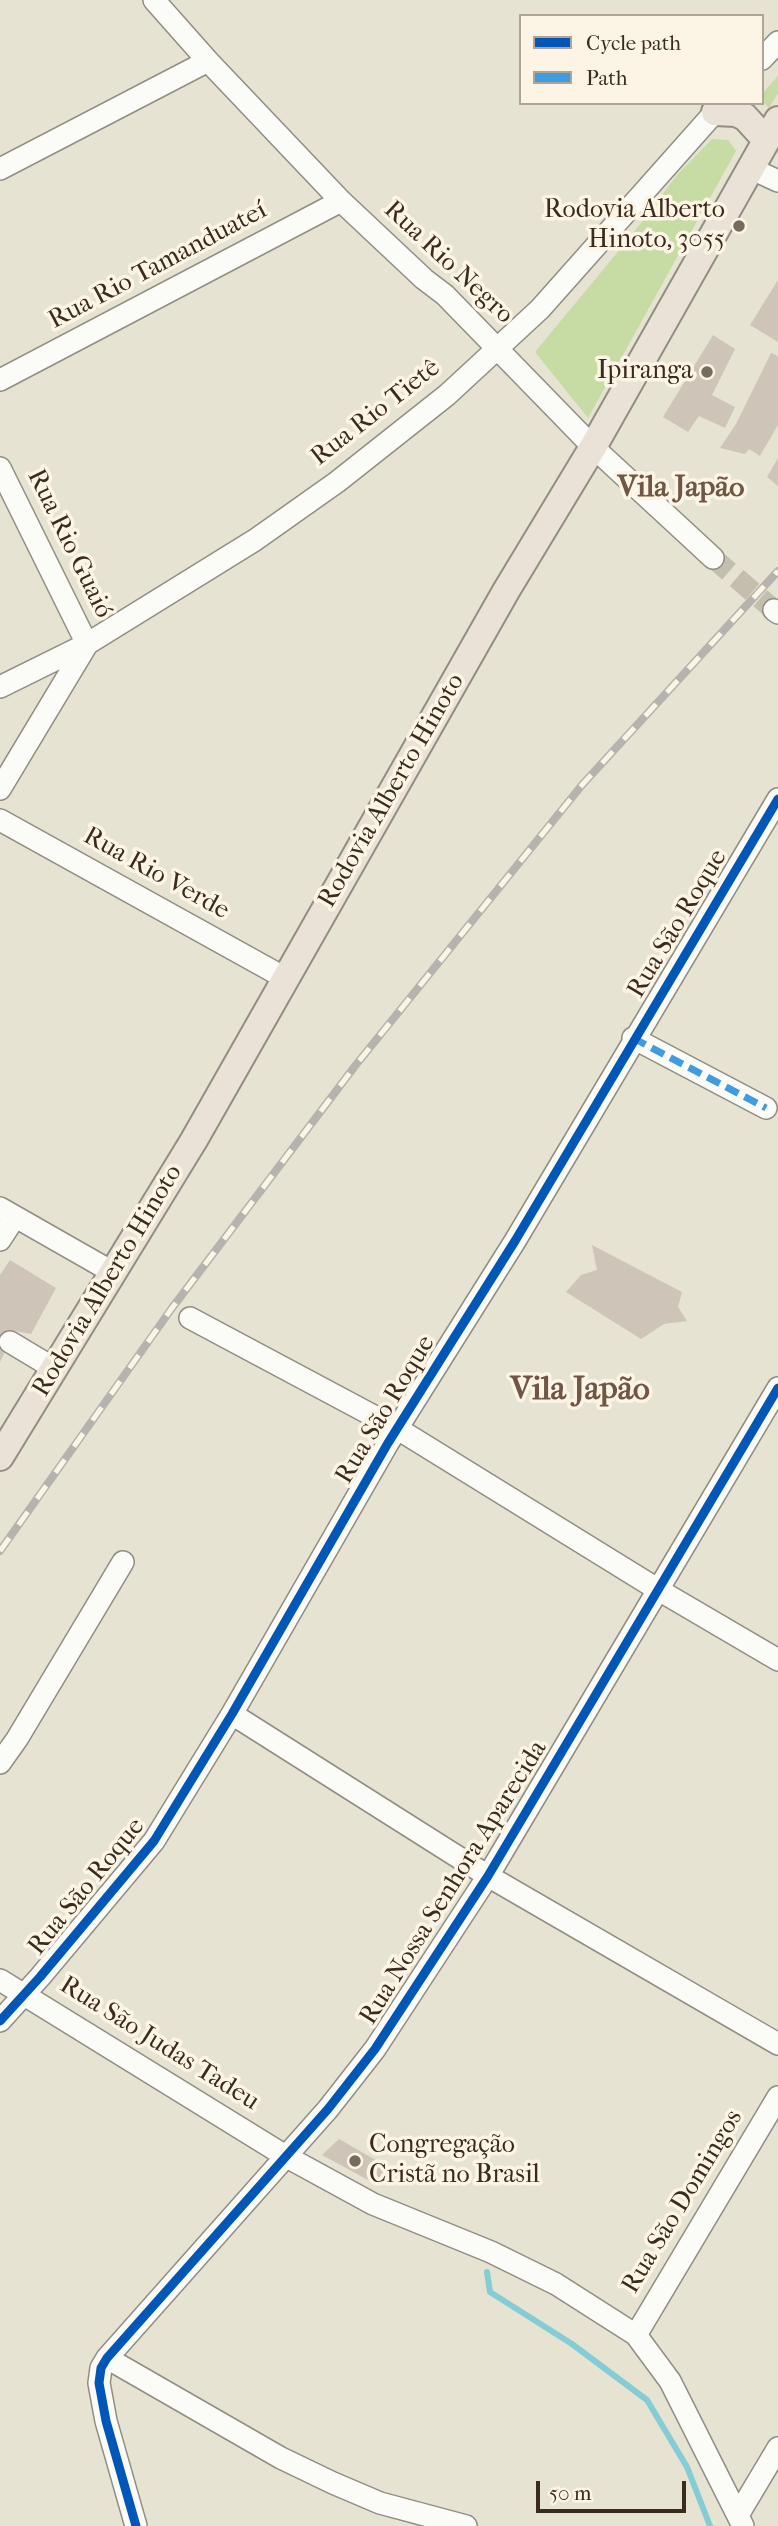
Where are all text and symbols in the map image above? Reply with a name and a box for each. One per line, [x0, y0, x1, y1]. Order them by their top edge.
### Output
legend [519, 14, 764, 105]
text: Cycle path [586, 31, 681, 55]
text: Path [586, 66, 627, 90]
street label: Rua Rio Tamanduateí [44, 195, 272, 337]
street label: Rua Rio Negro [377, 195, 519, 331]
place label: Rodovia Alberto Hinoto, 3055 [544, 195, 725, 256]
marker: Rodovia Alberto Hinoto, 3055 [731, 218, 747, 234]
street label: Rua Rio Tietê [305, 353, 447, 473]
place label: Ipiranga [597, 356, 693, 388]
marker: Ipiranga [699, 364, 715, 380]
street label: Rua Rio Guaió [20, 465, 118, 623]
district label: Vila Japão [618, 471, 744, 507]
street label: Rodovia Alberto Hinoto [312, 668, 472, 914]
street label: Rua Rio Verde [78, 821, 234, 927]
street label: Rua São Roque [621, 844, 735, 1004]
street label: Rodovia Alberto Hinoto [26, 1159, 190, 1403]
street label: Rua São Roque [329, 1330, 443, 1490]
district label: Vila Japão [510, 1371, 650, 1411]
street label: Rua Nossa Senhora Aparecida [353, 1735, 555, 2031]
street label: Rua São Roque [22, 1812, 152, 1962]
street label: Rua São Judas Tadeu [54, 1970, 264, 2118]
street label: Rua São Domingos [616, 2104, 750, 2300]
place label: Congregação Cristã no Brasil [369, 2130, 540, 2192]
marker: Congregação Cristã no Brasil [347, 2153, 363, 2169]
scale bar [540, 2466, 690, 2510]
text: 50 m [549, 2481, 592, 2505]

